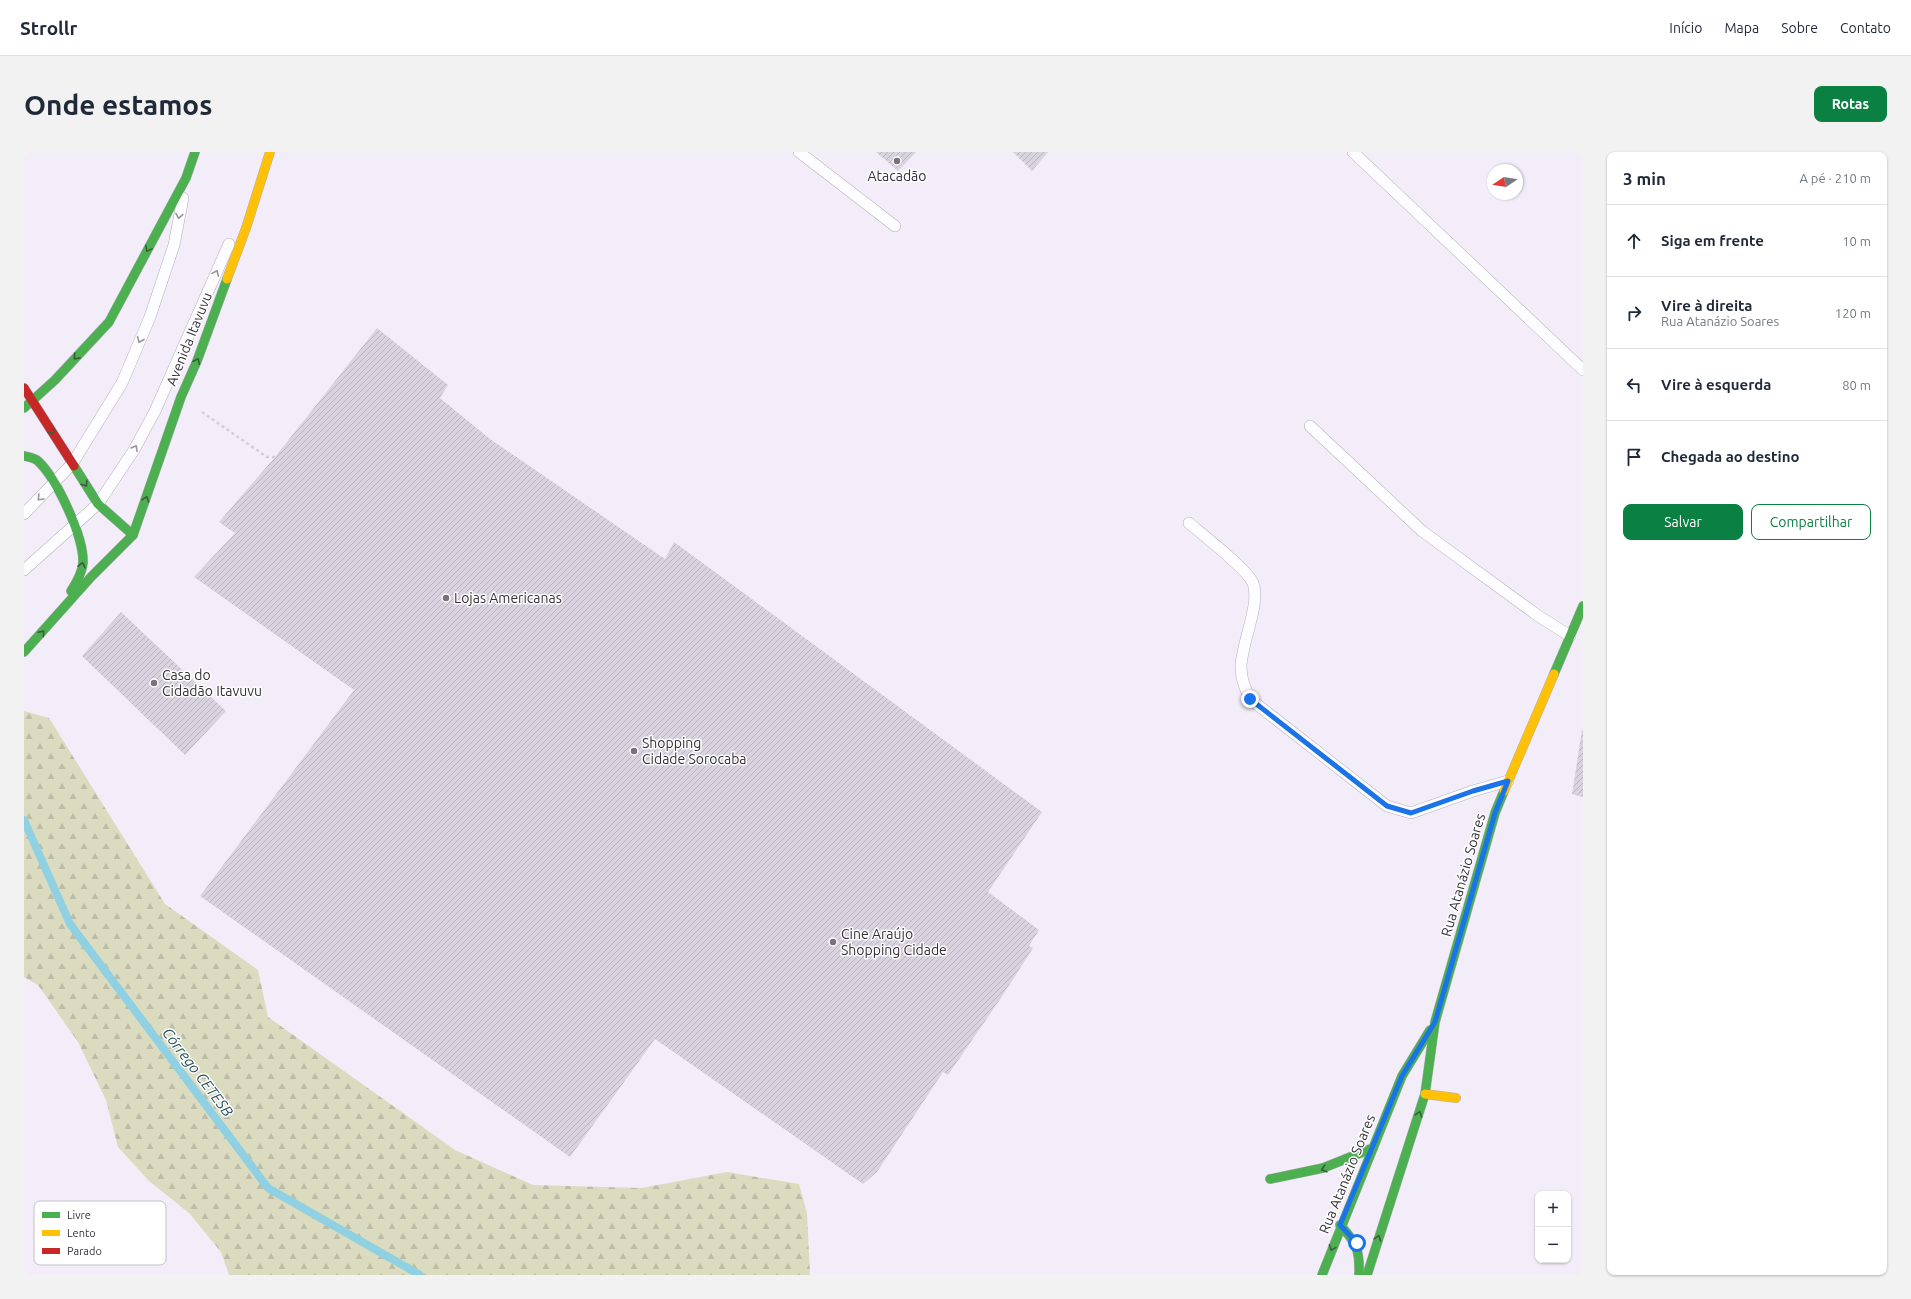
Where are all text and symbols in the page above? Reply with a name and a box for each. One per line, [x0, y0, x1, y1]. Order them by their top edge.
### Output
text: Strollr [20, 17, 77, 39]
text: Início [1669, 20, 1702, 36]
text: Mapa [1724, 20, 1759, 36]
text: Sobre [1781, 20, 1818, 36]
text: Contato [1840, 20, 1891, 36]
button: Rotas [1814, 86, 1887, 122]
text: Onde estamos [24, 89, 212, 120]
marker: Atacadão [892, 156, 902, 166]
north arrow [1487, 164, 1523, 200]
place label: Atacadão [867, 168, 927, 184]
text: 3 min [1623, 169, 1666, 188]
text: A pé · 210 m [1799, 171, 1871, 185]
one-way arrow [176, 213, 184, 220]
icon: ahead [1623, 230, 1645, 252]
text: Siga em frente [1661, 232, 1764, 249]
text: 10 m [1842, 234, 1871, 248]
one-way arrow [145, 245, 152, 252]
one-way arrow [212, 270, 220, 277]
street label: Avenida Itavuvu [163, 290, 215, 388]
text: Vire à direita [1661, 297, 1753, 314]
icon: right [1623, 302, 1645, 324]
text: 120 m [1835, 306, 1871, 320]
text: Rua Atanázio Soares [1661, 314, 1779, 328]
one-way arrow [137, 335, 145, 343]
one-way arrow [74, 352, 81, 360]
one-way arrow [192, 358, 200, 366]
icon: left [1623, 374, 1645, 396]
text: Vire à esquerda [1661, 376, 1771, 393]
text: 80 m [1842, 378, 1871, 392]
one-way arrow [47, 428, 55, 435]
one-way arrow [131, 445, 138, 452]
icon: arrive [1623, 446, 1645, 468]
text: Chegada ao destino [1661, 448, 1800, 465]
one-way arrow [80, 480, 88, 487]
one-way arrow [37, 493, 45, 501]
one-way arrow [141, 495, 150, 502]
button: Salvar [1623, 504, 1743, 540]
button: Compartilhar [1751, 504, 1871, 540]
one-way arrow [77, 562, 85, 569]
place label: Lojas Americanas [454, 590, 562, 606]
marker: Lojas Americanas [441, 593, 451, 603]
one-way arrow [37, 630, 44, 637]
place label: Casa do Cidadão Itavuvu [162, 667, 262, 699]
marker: Casa do Cidadão Itavuvu [149, 678, 159, 688]
route end [1241, 690, 1259, 708]
place label: Shopping Cidade Sorocaba [642, 735, 747, 767]
marker: Shopping Cidade Sorocaba [629, 746, 639, 756]
street label: Rua Atanázio Soares [1438, 812, 1488, 938]
place label: Cine Araújo Shopping Cidade [841, 926, 947, 958]
marker: Cine Araújo Shopping Cidade [828, 937, 838, 947]
water label: Córrego CETESB [159, 1024, 237, 1120]
one-way arrow [1414, 1111, 1422, 1118]
street label: Rua Atanázio Soares [1316, 1112, 1378, 1236]
one-way arrow [1321, 1164, 1328, 1173]
map controls [1535, 1191, 1571, 1263]
button: + [1535, 1191, 1571, 1227]
legend [34, 1201, 166, 1265]
text: Livre [67, 1209, 91, 1221]
text: Lento [67, 1227, 96, 1239]
button: − [1535, 1227, 1571, 1263]
route start [1348, 1234, 1366, 1252]
one-way arrow [1373, 1234, 1382, 1241]
one-way arrow [1328, 1244, 1336, 1251]
text: Parado [67, 1245, 102, 1257]

